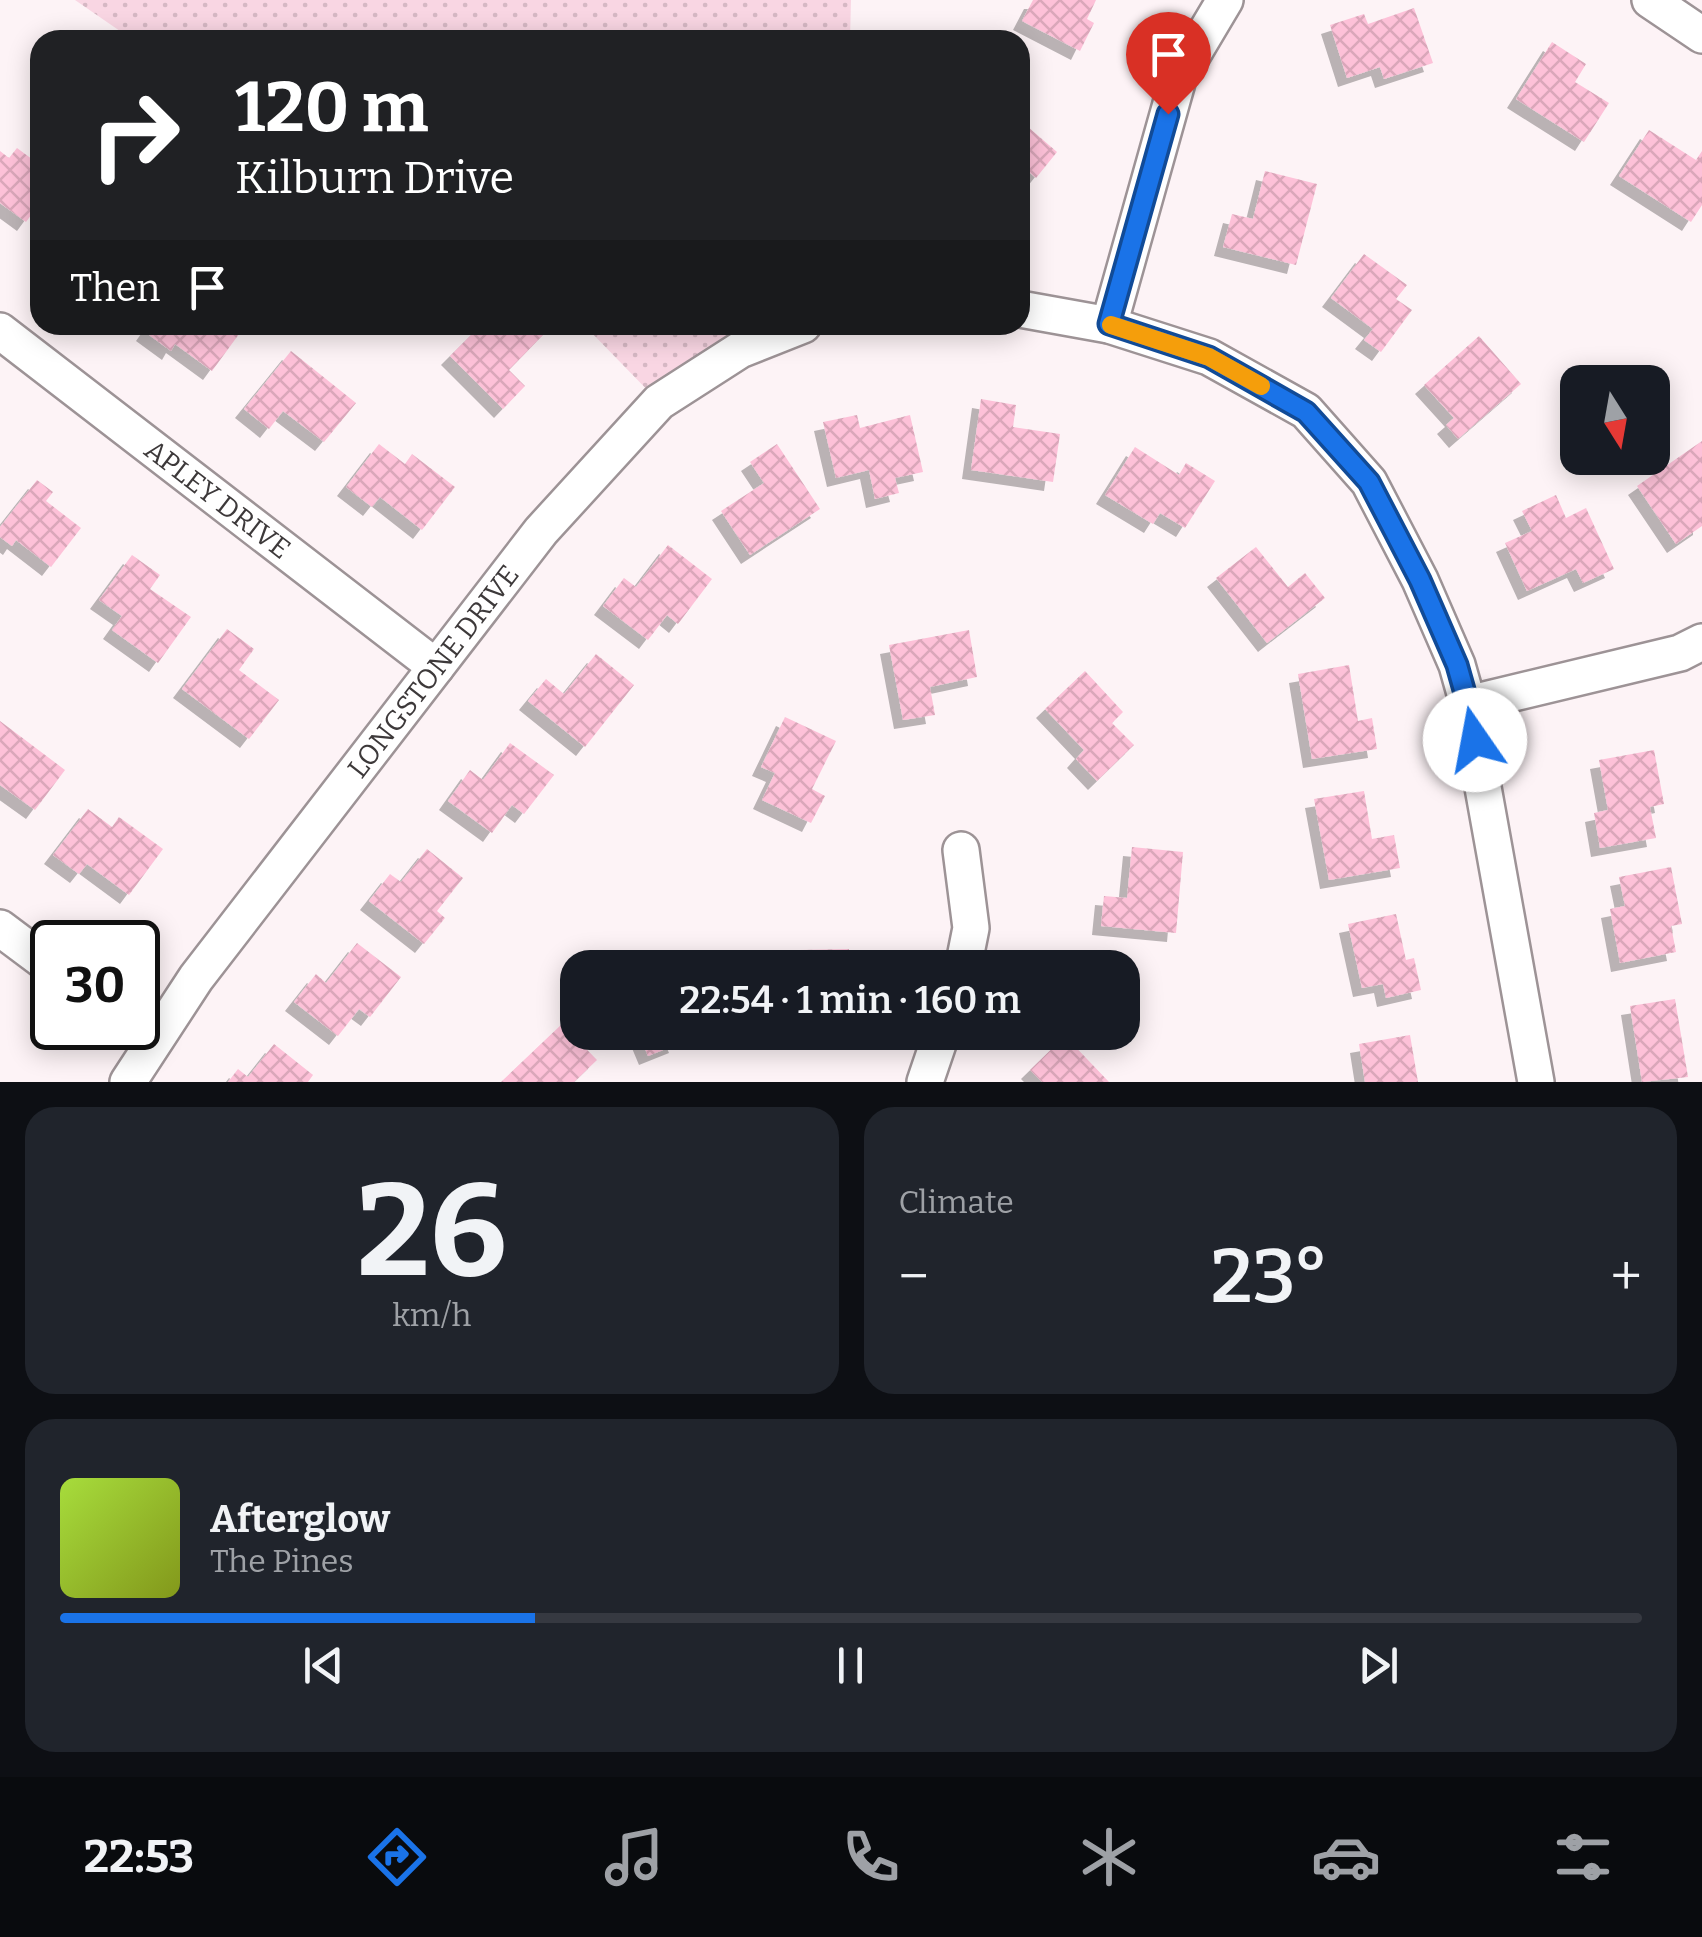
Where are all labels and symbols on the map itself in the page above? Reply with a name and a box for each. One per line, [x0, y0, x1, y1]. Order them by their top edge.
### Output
pin [1126, 12, 1211, 115]
north arrow [1560, 365, 1670, 475]
street label: APLEY DRIVE [138, 433, 297, 566]
street label: LONGSTONE DRIVE [341, 559, 526, 784]
position arrow [1423, 688, 1527, 792]
speed limit sign: 30 [30, 920, 160, 1050]

